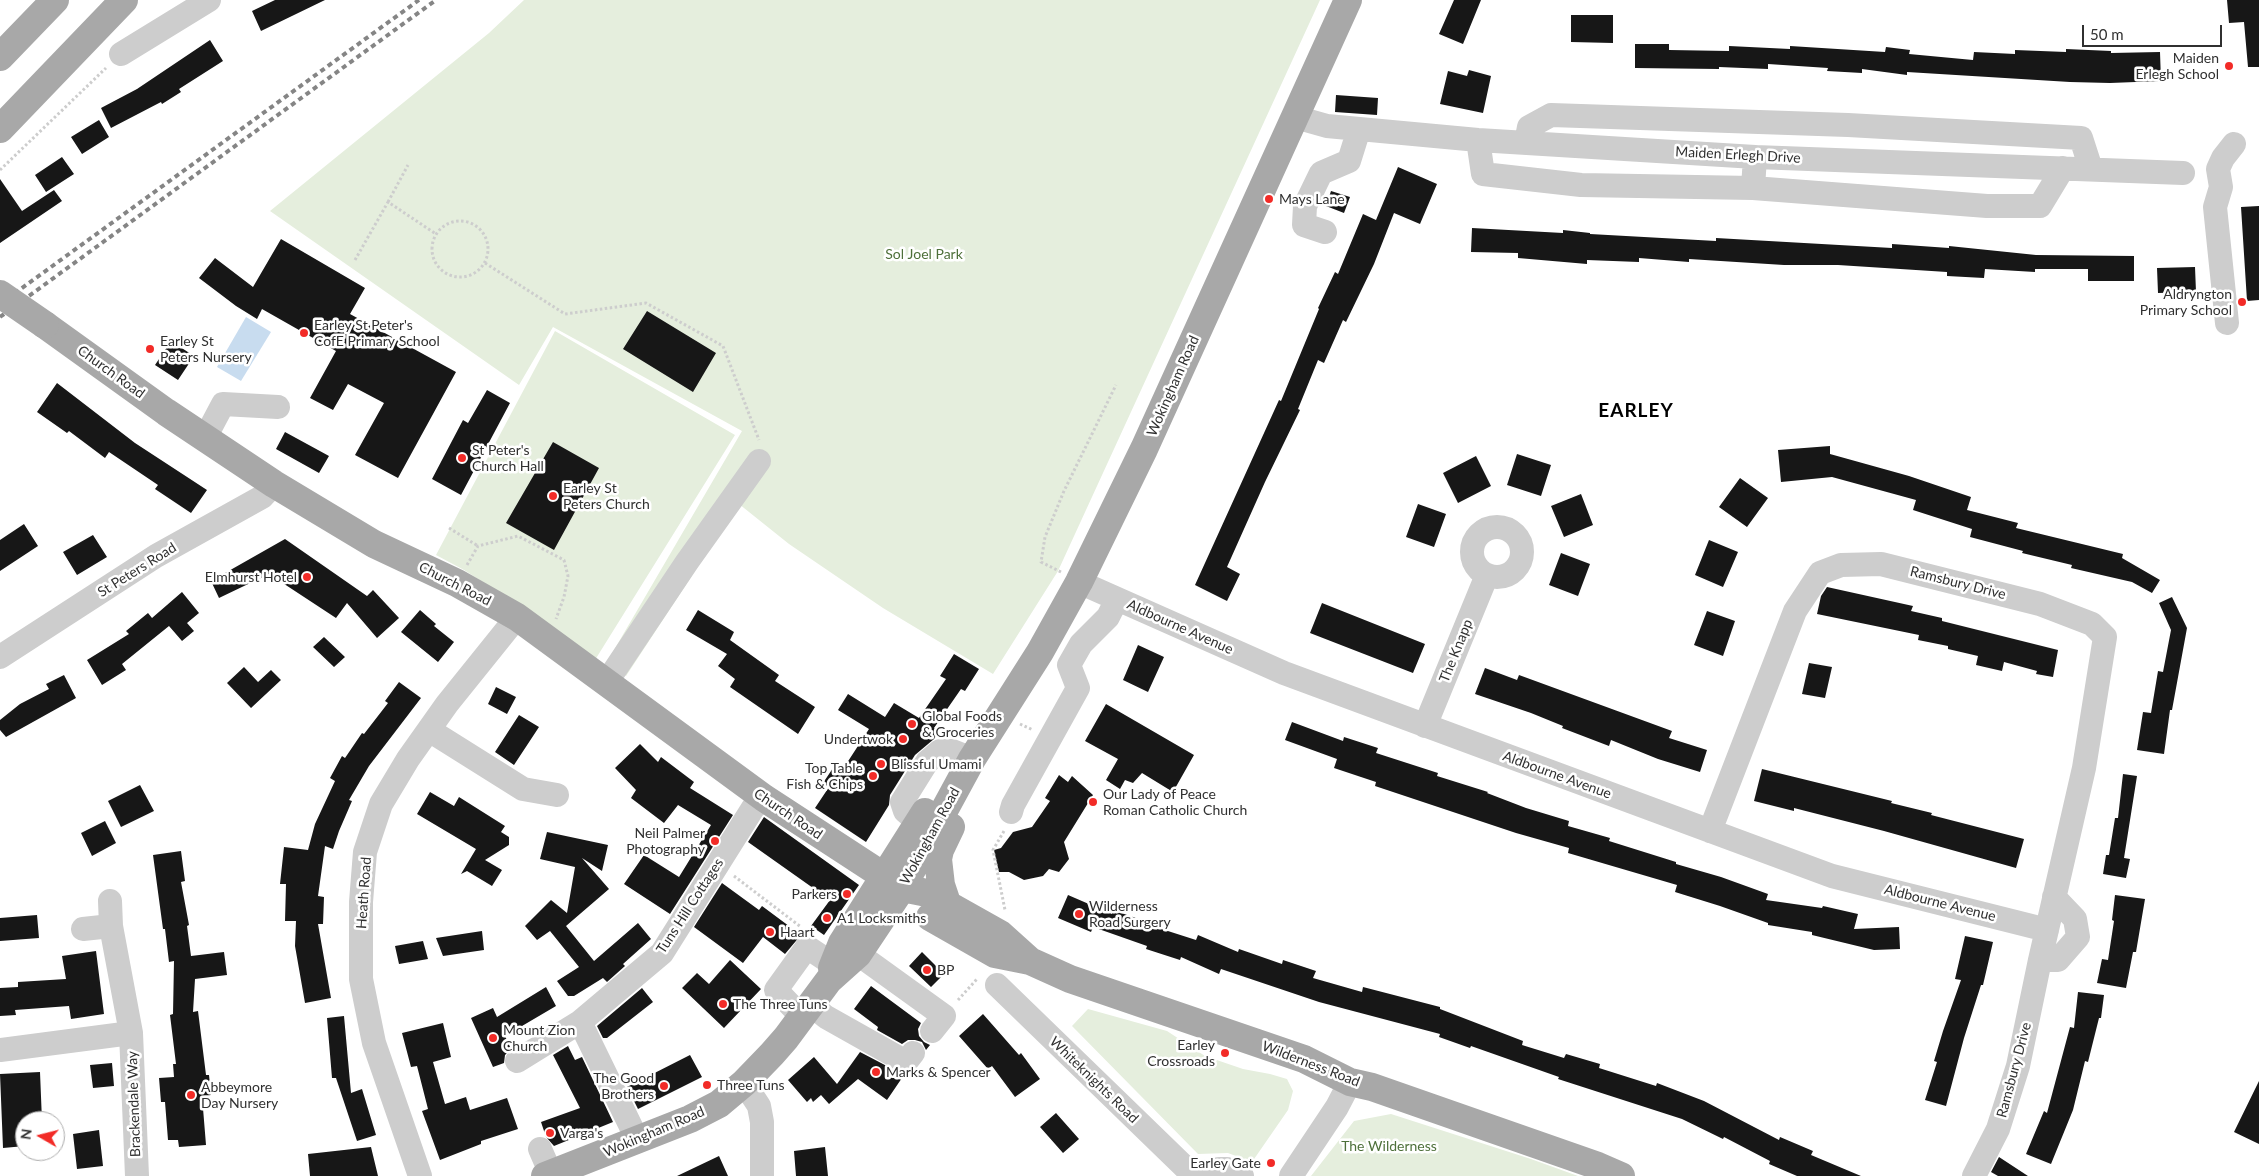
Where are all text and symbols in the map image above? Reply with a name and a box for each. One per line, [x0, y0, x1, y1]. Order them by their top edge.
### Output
scale bar [2084, 15, 2224, 47]
text: 50 m [2090, 25, 2124, 43]
place label: Maiden Erlegh School [2135, 50, 2219, 82]
marker: Maiden Erlegh School [2223, 60, 2235, 72]
street label: Maiden Erlegh Drive [1675, 143, 1801, 167]
place label: Mays Lane [1279, 191, 1345, 207]
marker: Mays Lane [1263, 193, 1275, 205]
park label: Sol Joel Park [885, 246, 963, 262]
place label: Aldryngton Primary School [2140, 286, 2232, 318]
marker: Aldryngton Primary School [2236, 296, 2248, 308]
place label: Earley St Peter's CofE Primary School [314, 317, 440, 350]
marker: Earley St Peter's CofE Primary School [298, 327, 310, 339]
place label: Earley St Peters Nursery [160, 333, 252, 366]
street label: Wokingham Road [1143, 333, 1203, 439]
street label: Church Road [74, 342, 148, 402]
marker: Earley St Peters Nursery [144, 343, 156, 355]
district label: EARLEY [1598, 400, 1674, 422]
place label: St Peter's Church Hall [472, 442, 544, 474]
marker: St Peter's Church Hall [456, 452, 468, 464]
place label: Earley St Peters Church [563, 480, 650, 512]
marker: Earley St Peters Church [547, 490, 559, 502]
street label: St Peters Road [95, 539, 179, 601]
street label: Church Road [416, 559, 494, 609]
street label: Ramsbury Drive [1908, 563, 2008, 603]
place label: Elmhurst Hotel [205, 569, 297, 585]
marker: Elmhurst Hotel [301, 571, 313, 583]
street label: Aldbourne Avenue [1124, 596, 1236, 658]
street label: The Knapp [1436, 617, 1476, 685]
place label: Global Foods & Groceries [922, 708, 1002, 740]
marker: Global Foods & Groceries [906, 718, 918, 730]
place label: Undertwok [824, 731, 893, 747]
marker: Undertwok [897, 733, 909, 745]
street label: Aldbourne Avenue [1500, 748, 1614, 802]
place label: Blissful Umami [891, 756, 982, 772]
marker: Blissful Umami [875, 758, 887, 770]
place label: Top Table Fish & Chips [786, 760, 863, 792]
marker: Top Table Fish & Chips [867, 770, 879, 782]
street label: Church Road [751, 785, 825, 843]
street label: Wokingham Road [896, 785, 964, 887]
place label: Our Lady of Peace Roman Catholic Church [1103, 786, 1247, 819]
marker: Our Lady of Peace Roman Catholic Church [1087, 796, 1099, 808]
place label: Neil Palmer Photography [626, 825, 705, 858]
marker: Neil Palmer Photography [709, 835, 721, 847]
street label: Tuns Hill Cottages [653, 855, 727, 957]
street label: Heath Road [353, 856, 375, 930]
street label: Aldbourne Avenue [1882, 881, 1998, 925]
place label: Parkers [792, 886, 837, 902]
marker: Parkers [841, 888, 853, 900]
place label: Wilderness Road Surgery [1089, 898, 1171, 930]
marker: Wilderness Road Surgery [1073, 908, 1085, 920]
place label: A1 Locksmiths [837, 910, 926, 926]
marker: A1 Locksmiths [821, 912, 833, 924]
place label: Haart [780, 924, 815, 940]
marker: Haart [764, 926, 776, 938]
place label: BP [937, 962, 954, 978]
marker: BP [921, 964, 933, 976]
place label: The Three Tuns [733, 996, 828, 1012]
marker: The Three Tuns [717, 998, 729, 1010]
street label: Ramsbury Drive [1993, 1020, 2035, 1120]
place label: Mount Zion Church [503, 1022, 575, 1054]
marker: Mount Zion Church [487, 1032, 499, 1044]
street label: Whiteknights Road [1046, 1033, 1142, 1127]
place label: Earley Crossroads [1147, 1037, 1215, 1070]
street label: Wilderness Road [1260, 1038, 1362, 1090]
marker: Earley Crossroads [1219, 1047, 1231, 1059]
street label: Brackendale Way [124, 1051, 144, 1157]
place label: Marks & Spencer [886, 1064, 991, 1080]
marker: Marks & Spencer [870, 1066, 882, 1078]
place label: The Good Brothers [593, 1070, 654, 1102]
place label: Three Tuns [717, 1077, 785, 1093]
place label: Abbeymore Day Nursery [201, 1079, 278, 1112]
marker: Three Tuns [701, 1079, 713, 1091]
marker: The Good Brothers [658, 1080, 670, 1092]
marker: Abbeymore Day Nursery [185, 1089, 197, 1101]
street label: Wokingham Road [601, 1103, 707, 1161]
north arrow [15, 1111, 65, 1161]
place label: Varga's [560, 1125, 603, 1141]
text: N [16, 1127, 35, 1141]
marker: Varga's [544, 1127, 556, 1139]
park label: The Wilderness [1341, 1138, 1437, 1154]
place label: Earley Gate [1190, 1155, 1261, 1171]
marker: Earley Gate [1265, 1157, 1277, 1169]

